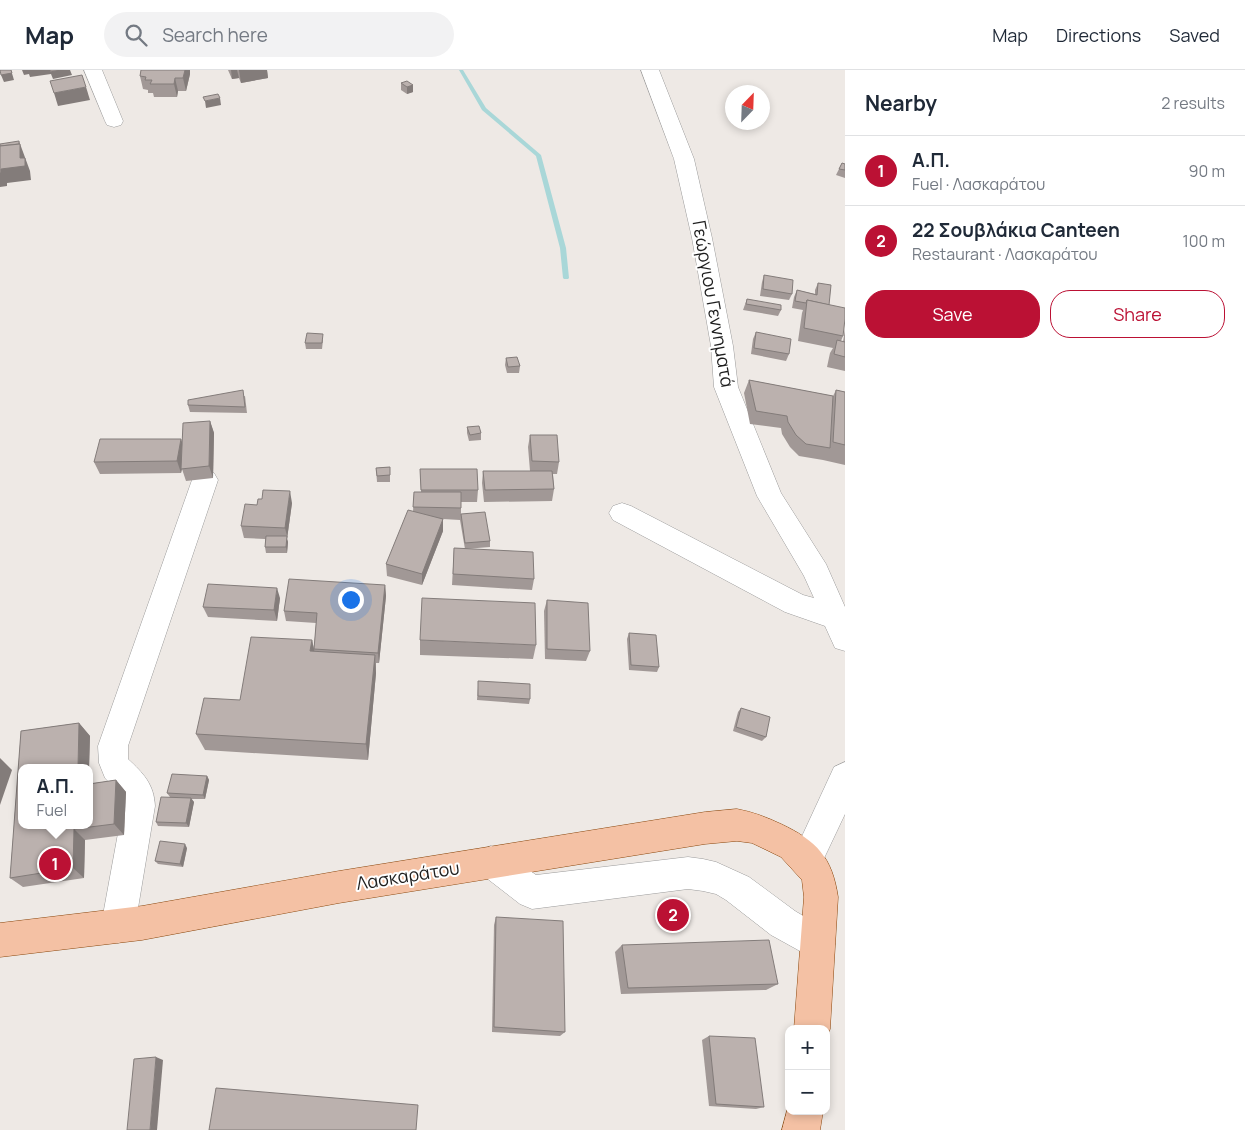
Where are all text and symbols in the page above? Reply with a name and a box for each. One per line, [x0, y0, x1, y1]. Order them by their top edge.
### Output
search box [104, 12, 454, 57]
text: Map [25, 18, 74, 51]
icon: search [122, 21, 150, 49]
text: Search here [162, 22, 268, 48]
text: Map [992, 23, 1028, 47]
text: Directions [1056, 23, 1141, 47]
text: Saved [1169, 23, 1220, 47]
north arrow [725, 85, 770, 130]
text: Nearby [865, 89, 937, 117]
text: 2 results [1161, 92, 1225, 114]
text: Α.Π. [912, 147, 950, 173]
text: 1 [877, 160, 885, 182]
text: 90 m [1189, 160, 1225, 182]
text: Fuel · Λασκαράτου [912, 173, 1045, 195]
text: 22 Σουβλάκια Canteen [912, 217, 1120, 243]
street label: Γεώργιου Γεννηματά [688, 219, 740, 389]
text: 2 [876, 230, 886, 252]
text: 100 m [1182, 230, 1225, 252]
text: Restaurant · Λασκαράτου [912, 243, 1098, 265]
button: Save [865, 290, 1040, 338]
button: Share [1050, 290, 1225, 338]
your location [338, 587, 364, 613]
popup [18, 764, 93, 829]
text: Α.Π. [36, 773, 75, 799]
text: Fuel [36, 799, 67, 821]
pin: 1 [39, 845, 71, 883]
street label: Λασκαράτου [354, 855, 461, 895]
pin: 2 [657, 896, 689, 934]
map controls [785, 1025, 830, 1115]
button: + [785, 1025, 830, 1070]
button: − [785, 1070, 830, 1115]

